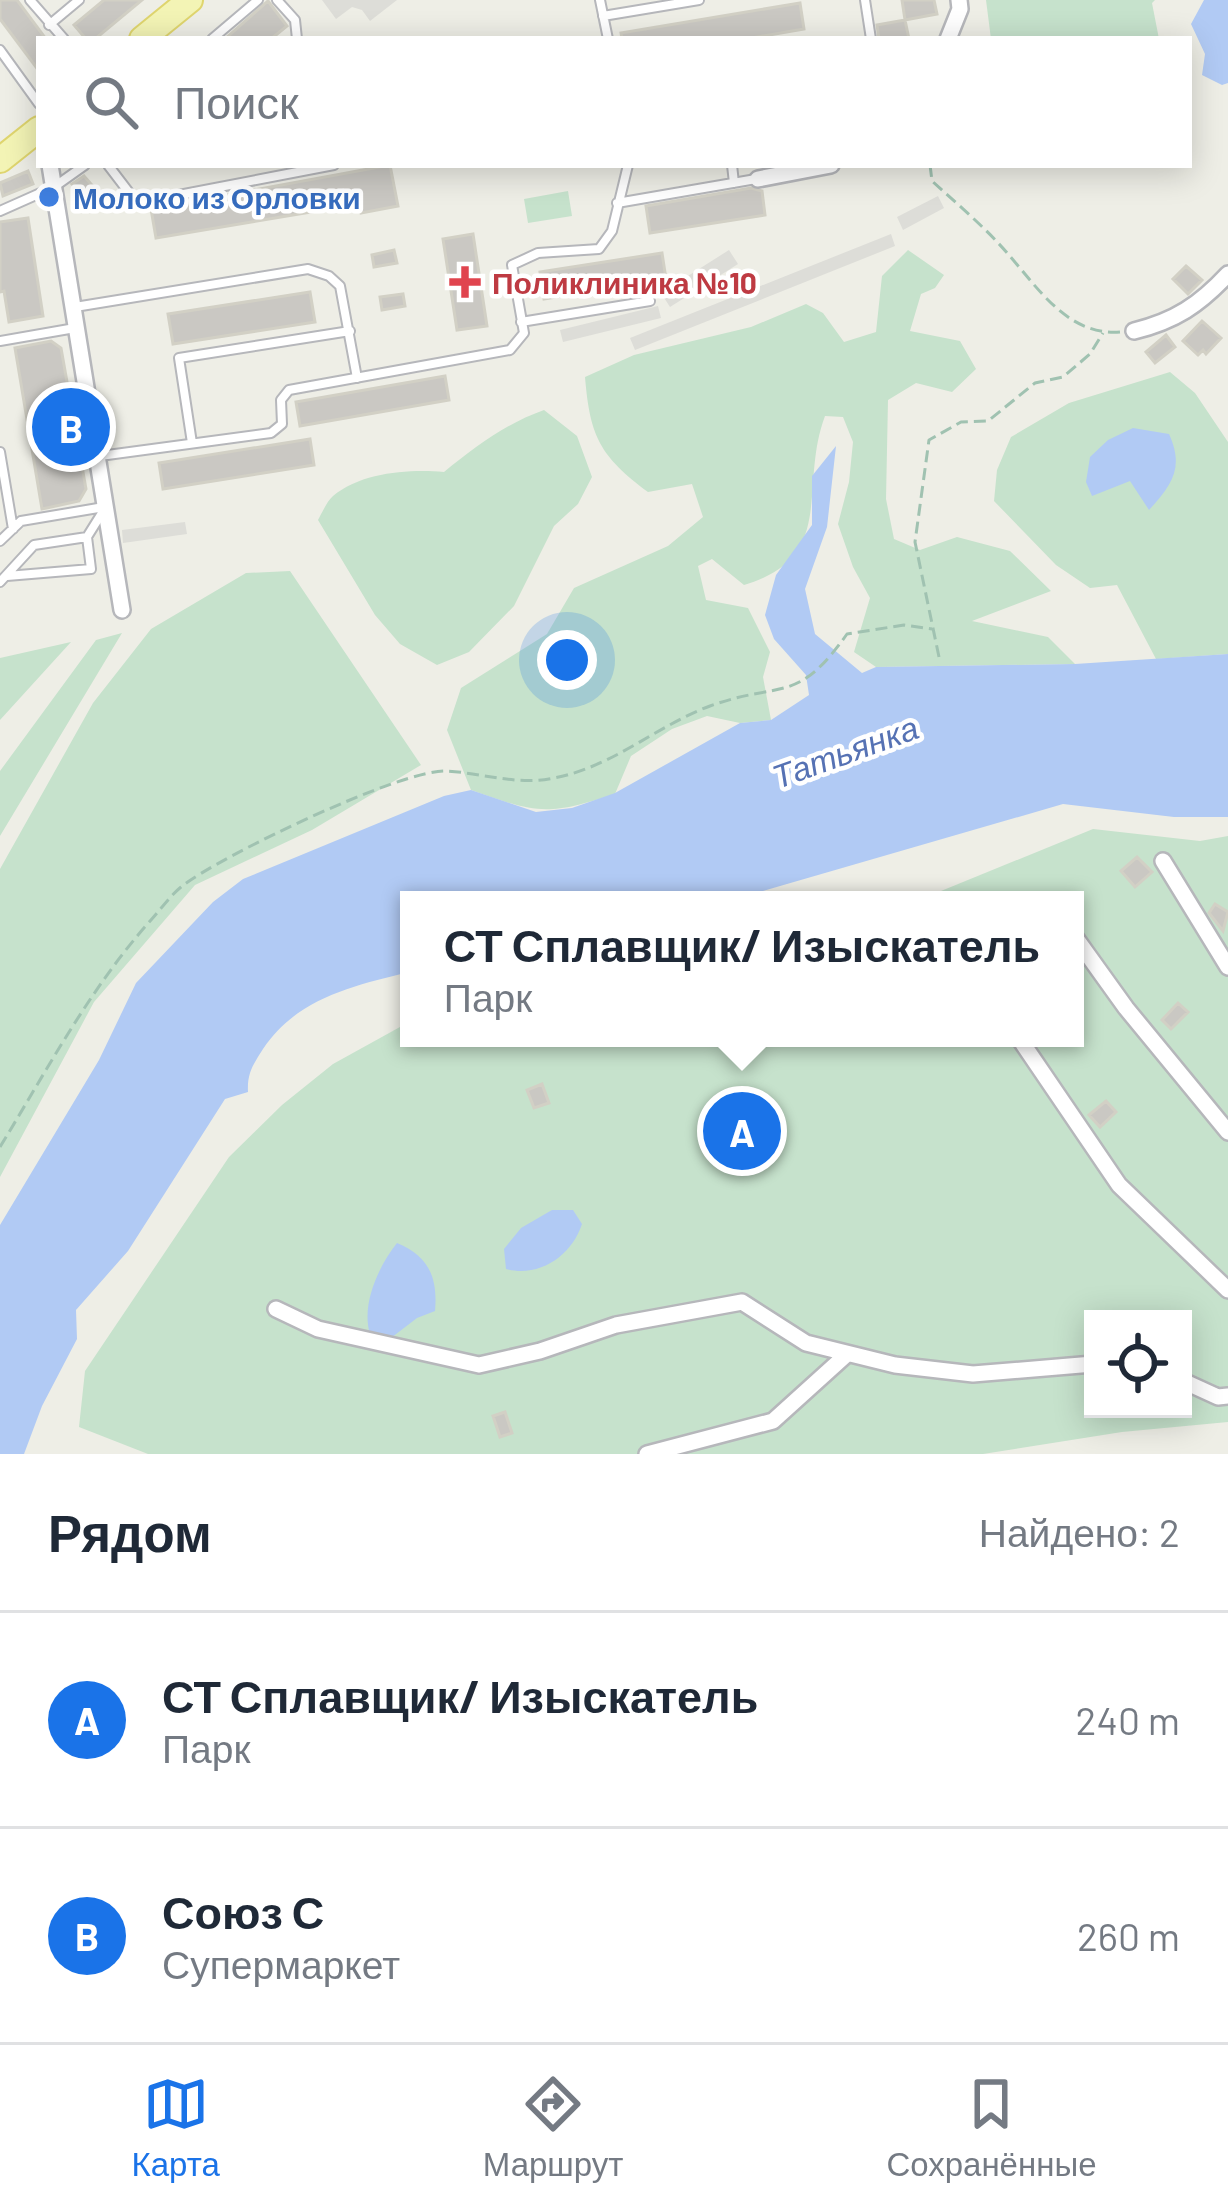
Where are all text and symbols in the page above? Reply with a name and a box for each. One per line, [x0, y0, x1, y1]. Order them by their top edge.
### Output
search box [36, 36, 1192, 168]
icon: search [78, 69, 144, 135]
text: Поиск [174, 74, 299, 128]
place label: Молоко из Орловки [73, 179, 361, 215]
marker: Молоко из Орловки [36, 184, 62, 210]
place label: Поликлиника №10 [492, 264, 757, 300]
marker: Поликлиника №10 [449, 266, 481, 298]
pin: B [32, 382, 110, 472]
your location [537, 630, 597, 690]
water label: Татьянка [767, 706, 923, 796]
popup [400, 891, 1084, 1047]
text: СТ Сплавщик/ Изыскатель [444, 917, 1040, 971]
text: Парк [444, 973, 532, 1020]
pin: A [703, 1086, 781, 1176]
map controls [1084, 1310, 1192, 1418]
button: locate [1084, 1310, 1192, 1418]
text: Рядом [48, 1501, 212, 1562]
text: Найдено: 2 [979, 1508, 1180, 1555]
text: СТ Сплавщик/ Изыскатель [162, 1668, 758, 1722]
text: A [74, 1696, 100, 1743]
text: 240 m [1076, 1696, 1180, 1743]
text: Парк [162, 1724, 250, 1771]
text: Союз С [162, 1884, 324, 1938]
text: B [75, 1912, 99, 1959]
text: 260 m [1077, 1912, 1180, 1959]
text: Супермаркет [162, 1940, 400, 1987]
tab: Карта [131, 2071, 220, 2184]
tab: Маршрут [483, 2071, 623, 2184]
tab: Сохранённые [886, 2071, 1097, 2184]

